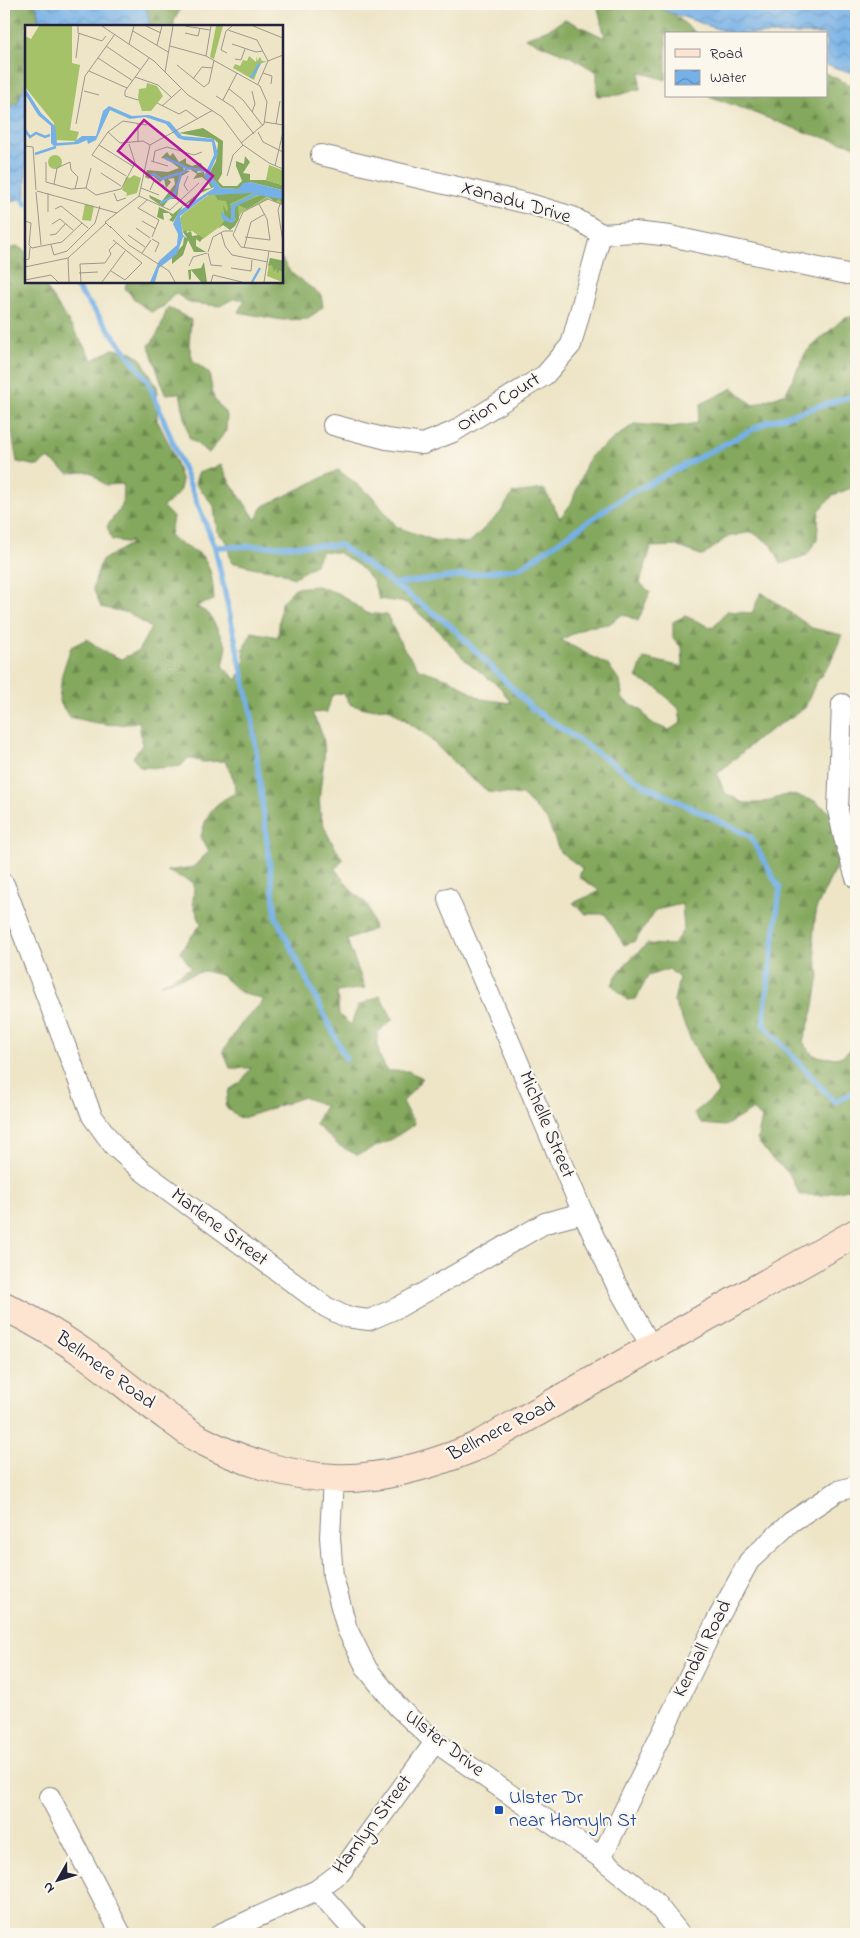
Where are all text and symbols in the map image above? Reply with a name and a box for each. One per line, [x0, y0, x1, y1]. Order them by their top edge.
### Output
inset map [25, 25, 282, 282]
legend [665, 32, 828, 98]
text: Road [710, 43, 743, 65]
text: Water [710, 67, 746, 89]
street label: Xanadu Drive [458, 174, 574, 232]
street label: Orion Court [452, 366, 547, 440]
street label: Michelle Street [510, 1067, 582, 1183]
street label: Marlene Street [164, 1182, 274, 1275]
street label: Bellmere Road [48, 1324, 161, 1417]
street label: Bellmere Road [442, 1390, 561, 1470]
street label: Kendall Road [666, 1595, 740, 1703]
street label: Ulster Drive [398, 1703, 490, 1785]
street label: Hamlyn Street [326, 1769, 420, 1881]
place label: Ulster Dr near Hamyln St [509, 1784, 637, 1836]
marker: Ulster Dr near Hamyln St [493, 1804, 505, 1816]
north arrow [32, 1856, 82, 1906]
text: N [38, 1877, 60, 1898]

